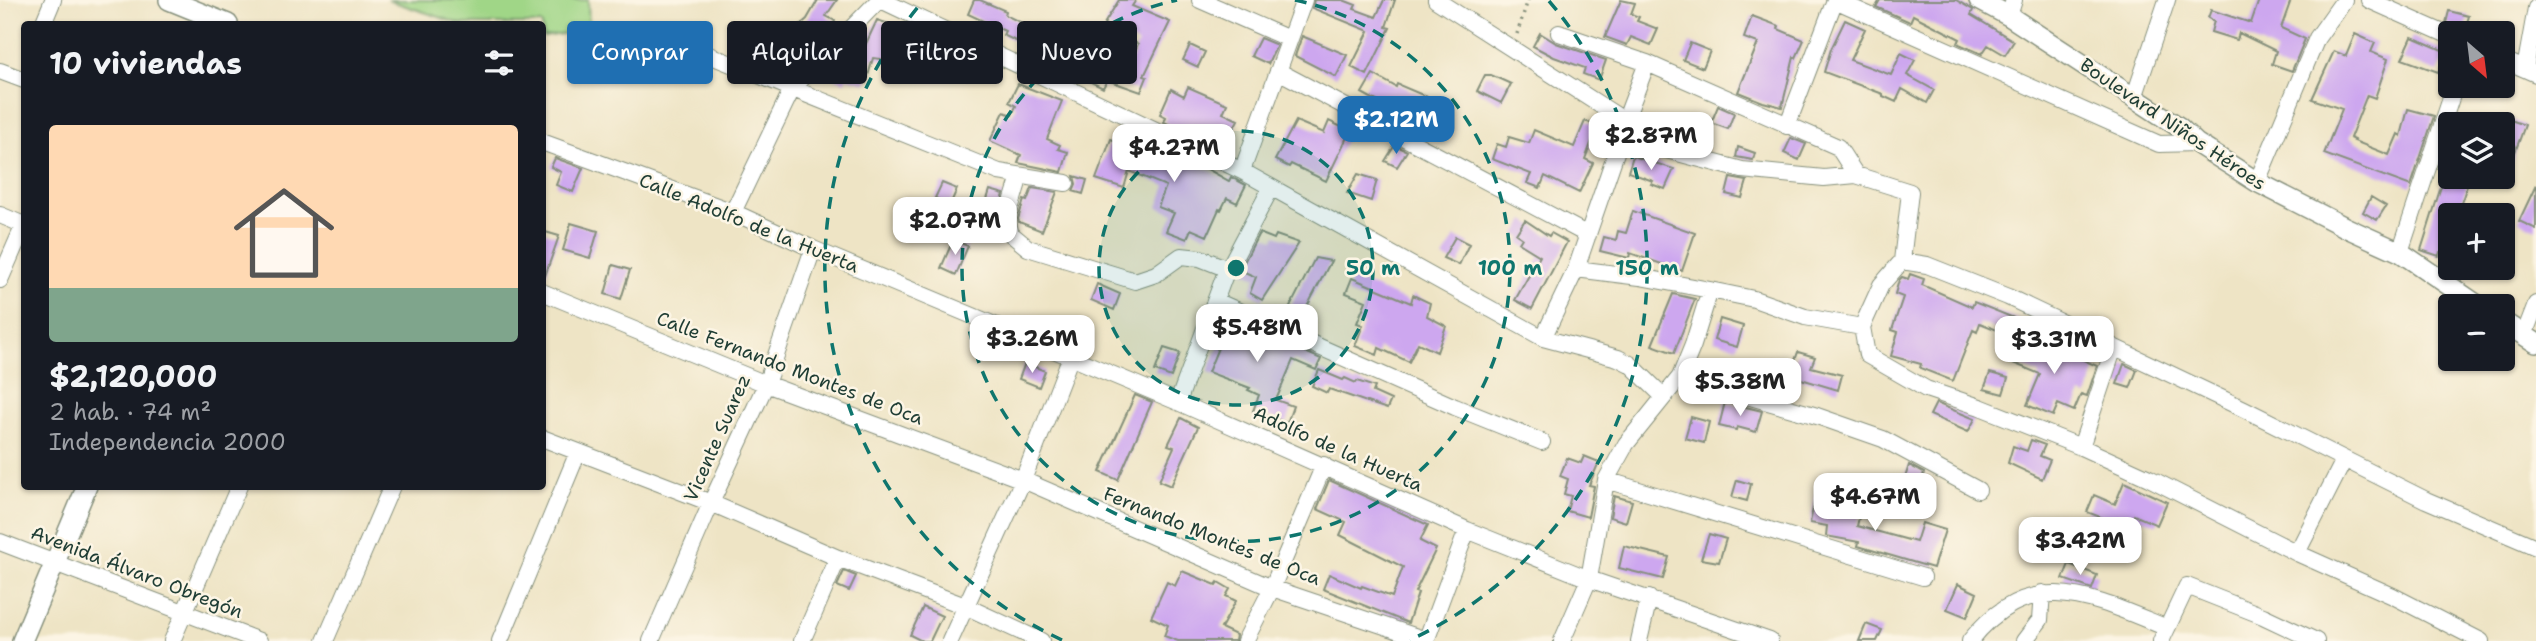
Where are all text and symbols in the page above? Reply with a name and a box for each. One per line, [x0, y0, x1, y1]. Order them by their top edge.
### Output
chip: Comprar [567, 21, 713, 84]
chip: Alquilar [727, 21, 867, 84]
chip: Filtros [881, 21, 1003, 84]
chip: Nuevo [1017, 21, 1137, 84]
north arrow [2438, 21, 2515, 98]
map controls [2438, 21, 2515, 371]
text: 10 viviendas [49, 43, 242, 84]
icon: filters [480, 44, 518, 82]
street label: Boulevard Niños Héroes [2075, 52, 2271, 196]
pin: $2.12M [1339, 96, 1453, 156]
text: $2.12M [1353, 104, 1439, 134]
button: layers [2438, 112, 2515, 189]
pin: $2.87M [1594, 113, 1708, 172]
text: $2.87M [1605, 120, 1697, 150]
pin: $4.27M [1117, 124, 1231, 184]
text: $4.27M [1128, 132, 1220, 162]
street label: Calle Adolfo de la Huerta [636, 167, 863, 279]
icon: home [221, 170, 347, 296]
pin: $2.07M [898, 198, 1012, 257]
button: + [2438, 203, 2515, 280]
text: $2.07M [909, 205, 1001, 235]
text: 50 m [1346, 254, 1400, 282]
text: 100 m [1478, 254, 1542, 282]
text: 150 m [1615, 254, 1679, 282]
centre of rings [1224, 256, 1248, 280]
button: − [2438, 294, 2515, 371]
pin: $5.48M [1200, 304, 1314, 364]
street label: Calle Fernando Montes de Oca [653, 305, 927, 431]
text: $5.48M [1212, 312, 1302, 342]
pin: $3.26M [975, 316, 1089, 375]
pin: $3.31M [1997, 316, 2111, 376]
text: $3.26M [986, 323, 1078, 353]
text: $3.31M [2011, 324, 2097, 354]
text: $2,120,000 [49, 356, 218, 397]
pin: $5.38M [1683, 358, 1797, 418]
text: $5.38M [1694, 366, 1786, 396]
street label: Vicente Suarez [678, 371, 756, 505]
text: 2 hab. · 74 m² [49, 397, 211, 427]
street label: Adolfo de la Huerta [1249, 400, 1427, 498]
text: Independencia 2000 [49, 427, 286, 457]
pin: $4.67M [1818, 474, 1932, 533]
street label: Fernando Montes de Oca [1100, 481, 1324, 591]
text: $4.67M [1830, 481, 1920, 511]
pin: $3.42M [2023, 518, 2137, 577]
street label: Avenida Álvaro Obregón [27, 519, 247, 624]
text: $3.42M [2035, 525, 2125, 555]

